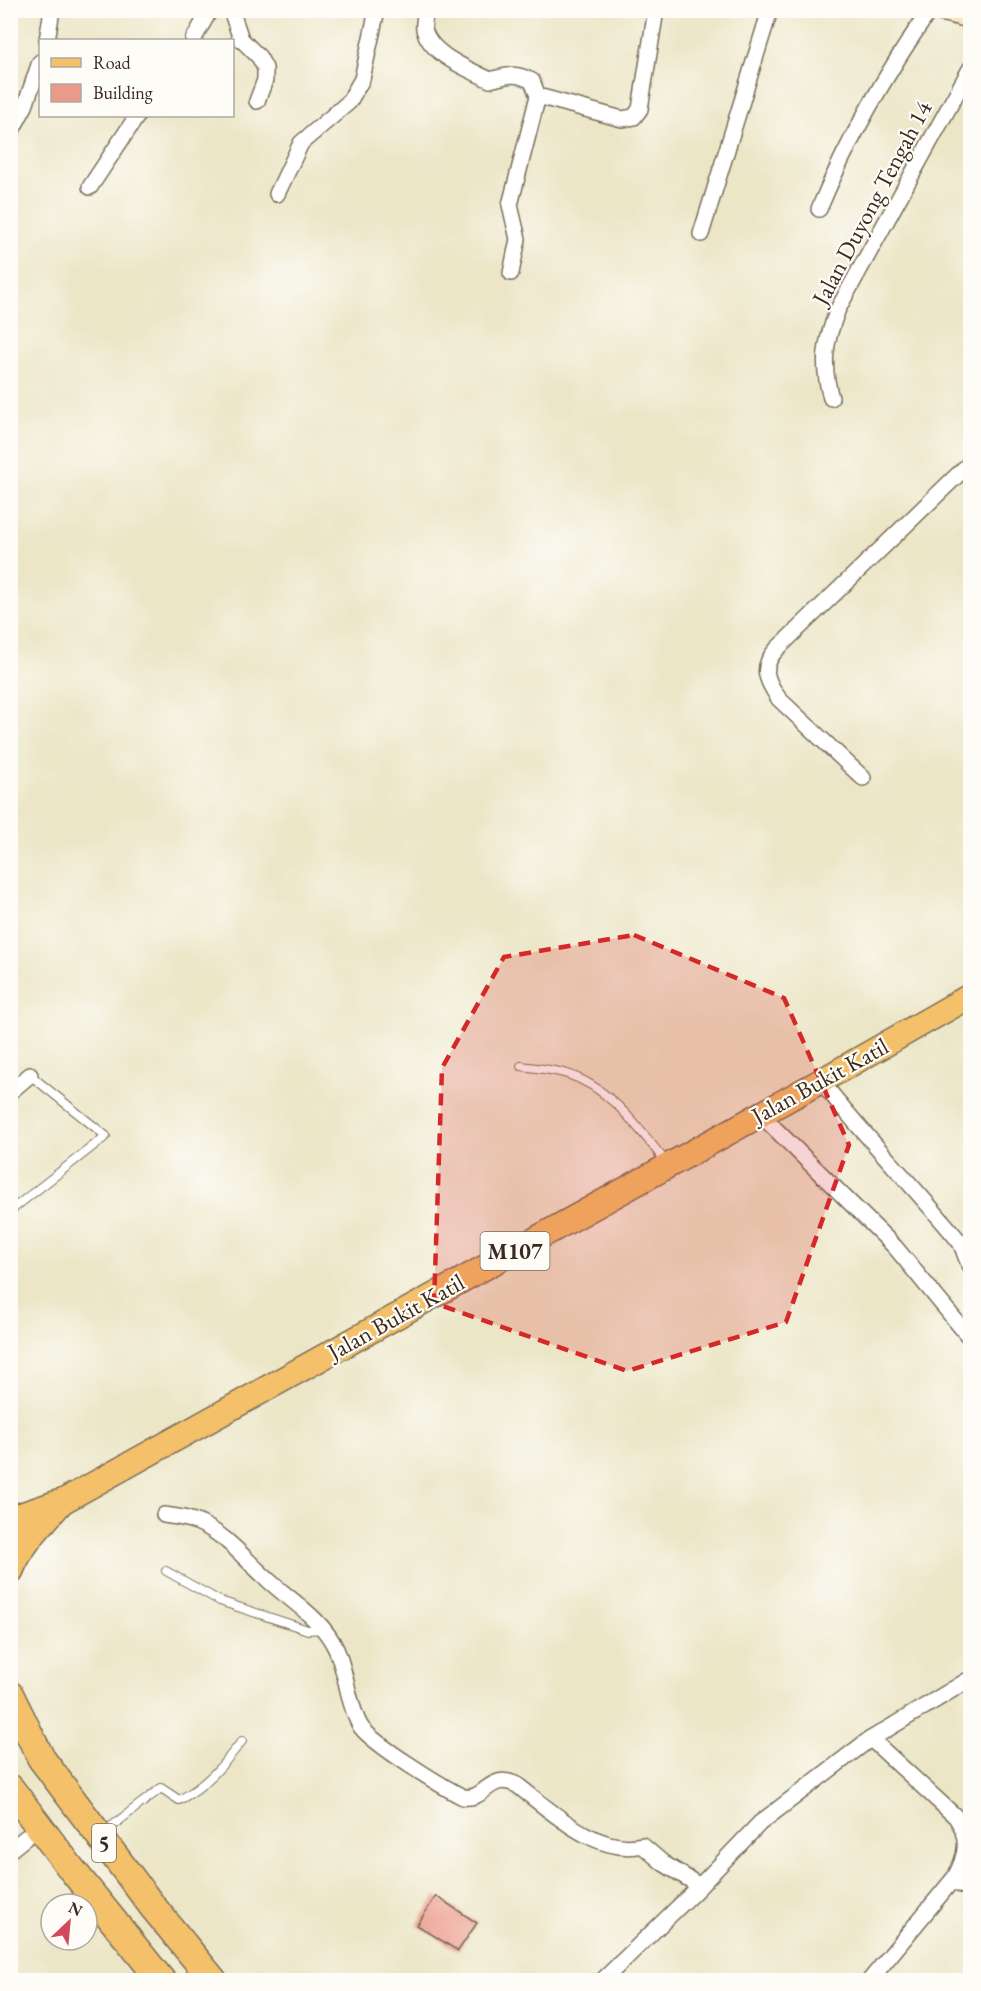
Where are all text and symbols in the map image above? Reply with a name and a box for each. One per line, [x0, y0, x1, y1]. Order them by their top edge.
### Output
legend [39, 39, 234, 117]
text: Road [93, 51, 132, 74]
text: Building [93, 81, 153, 104]
street label: Jalan Duyong Tengah 14 [804, 95, 939, 312]
street label: Jalan Bukit Katil [744, 1030, 894, 1132]
road number: M107 [480, 1232, 550, 1270]
street label: Jalan Bukit Katil [320, 1266, 470, 1368]
road number: 5 [92, 1824, 116, 1862]
north arrow [39, 1892, 99, 1952]
text: N [65, 1897, 86, 1921]

